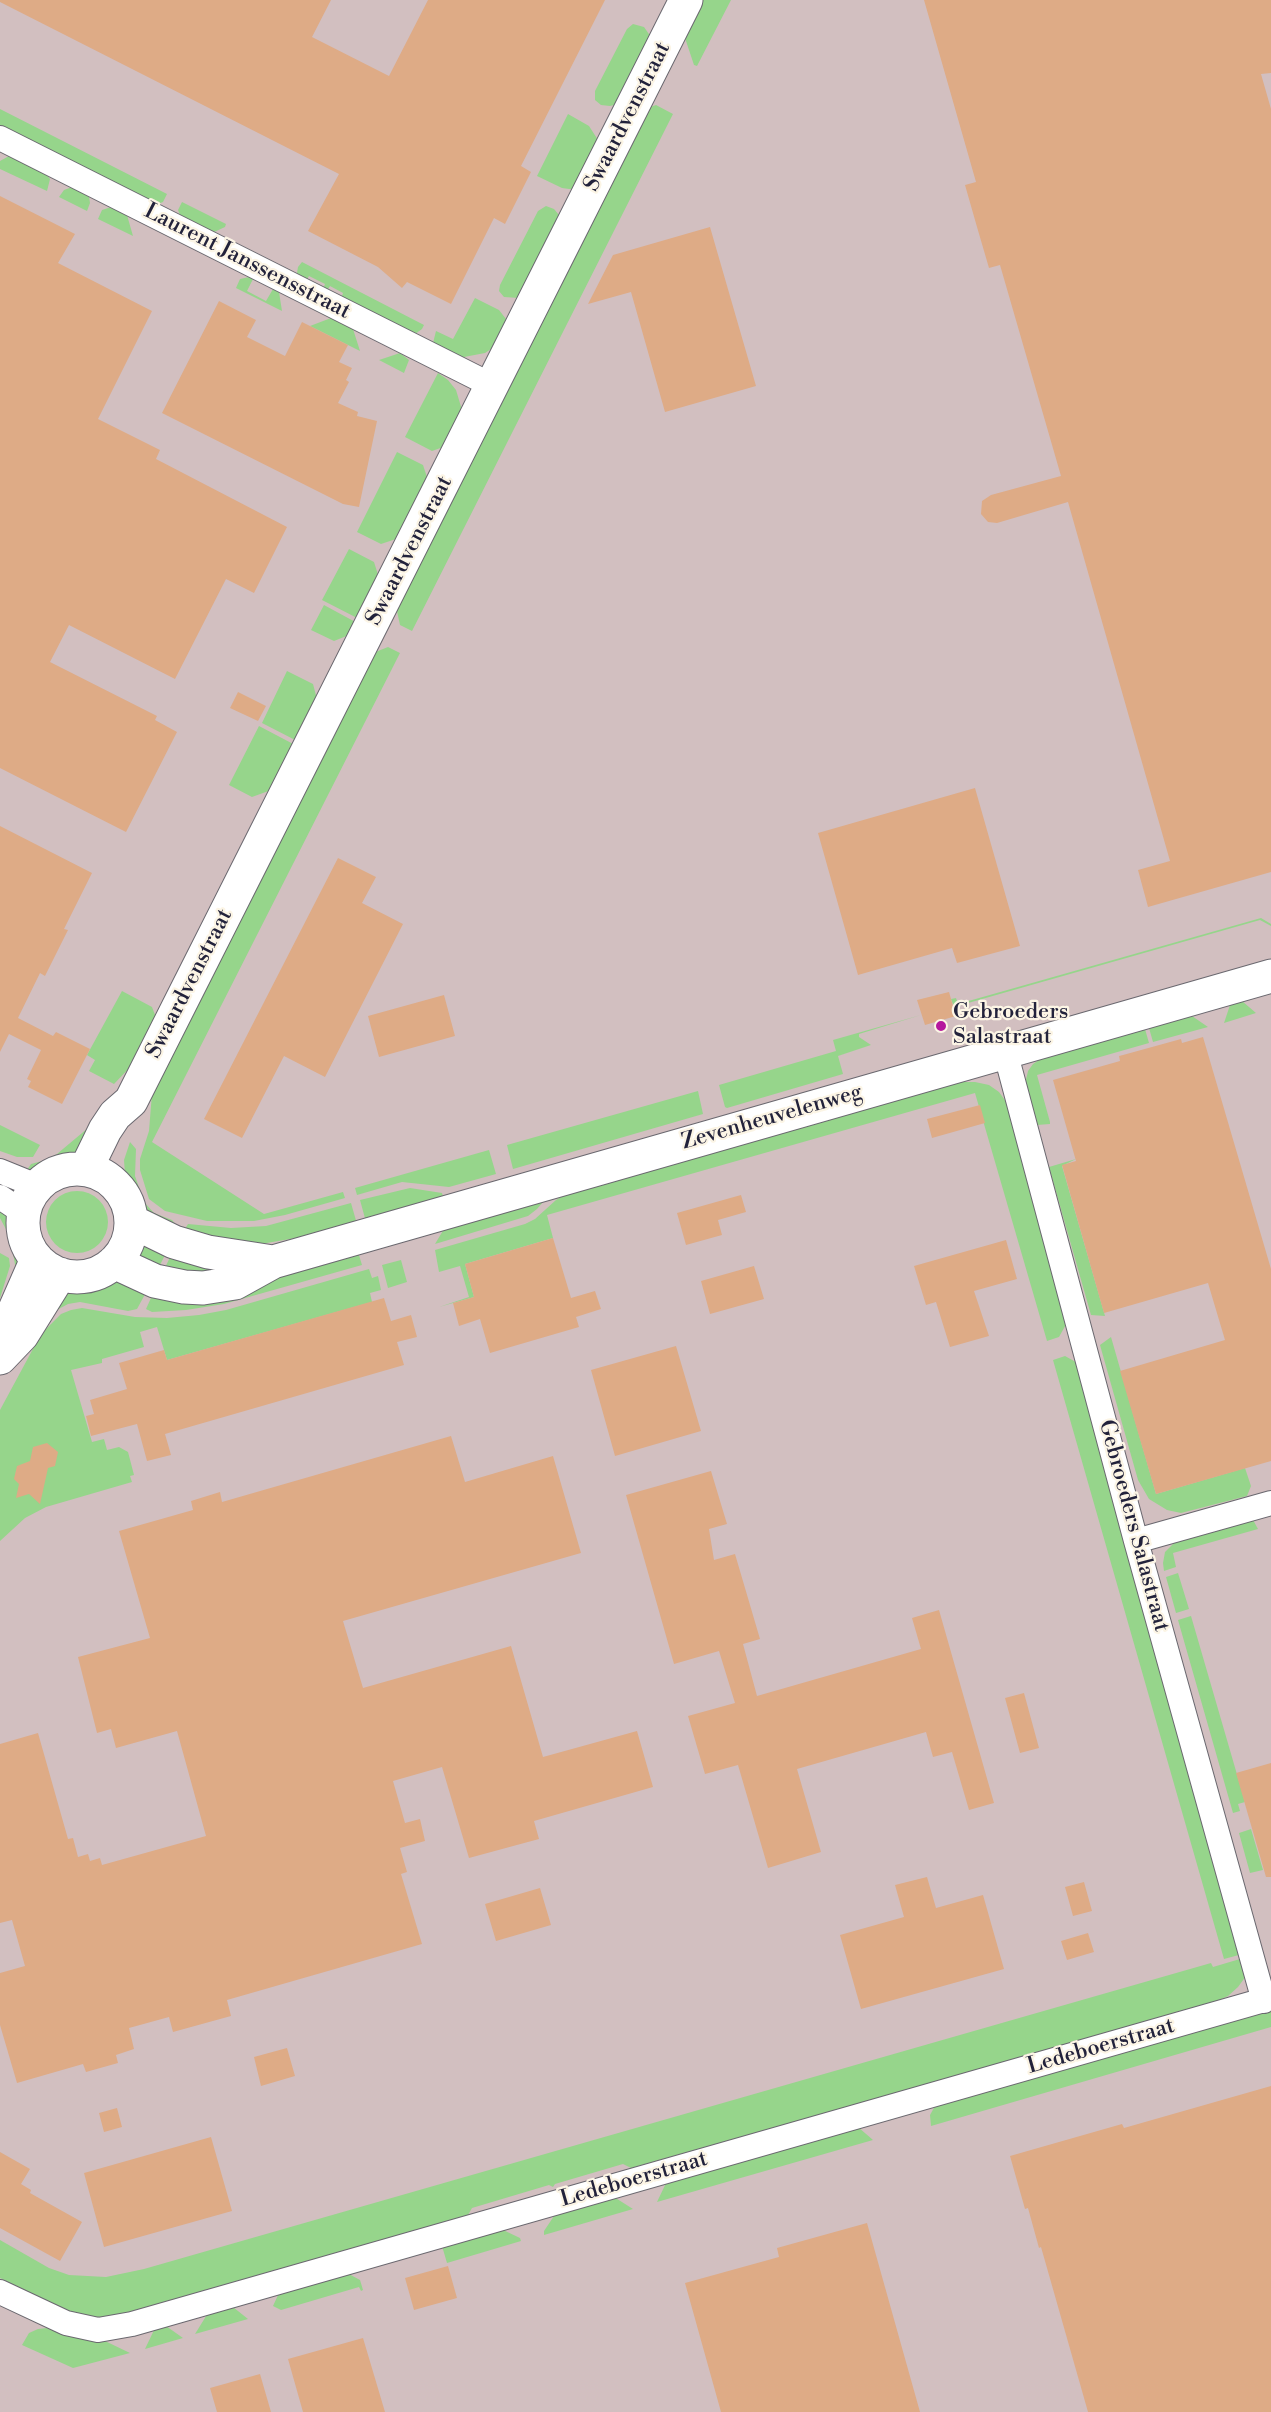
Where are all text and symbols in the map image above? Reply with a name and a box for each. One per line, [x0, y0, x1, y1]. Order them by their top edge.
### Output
street label: Swaardvenstraat [579, 38, 677, 196]
street label: Laurent Janssensstraat [139, 199, 355, 325]
street label: Swaardvenstraat [361, 472, 459, 630]
street label: Swaardvenstraat [141, 905, 239, 1063]
place label: Gebroeders Salastraat [953, 1000, 1068, 1052]
marker: Gebroeders Salastraat [934, 1019, 948, 1033]
street label: Zevenheuvelenweg [679, 1080, 865, 1156]
street label: Gebroeders Salastraat [1092, 1417, 1174, 1635]
street label: Ledeboerstraat [1024, 2013, 1178, 2081]
street label: Ledeboerstraat [557, 2146, 711, 2214]

